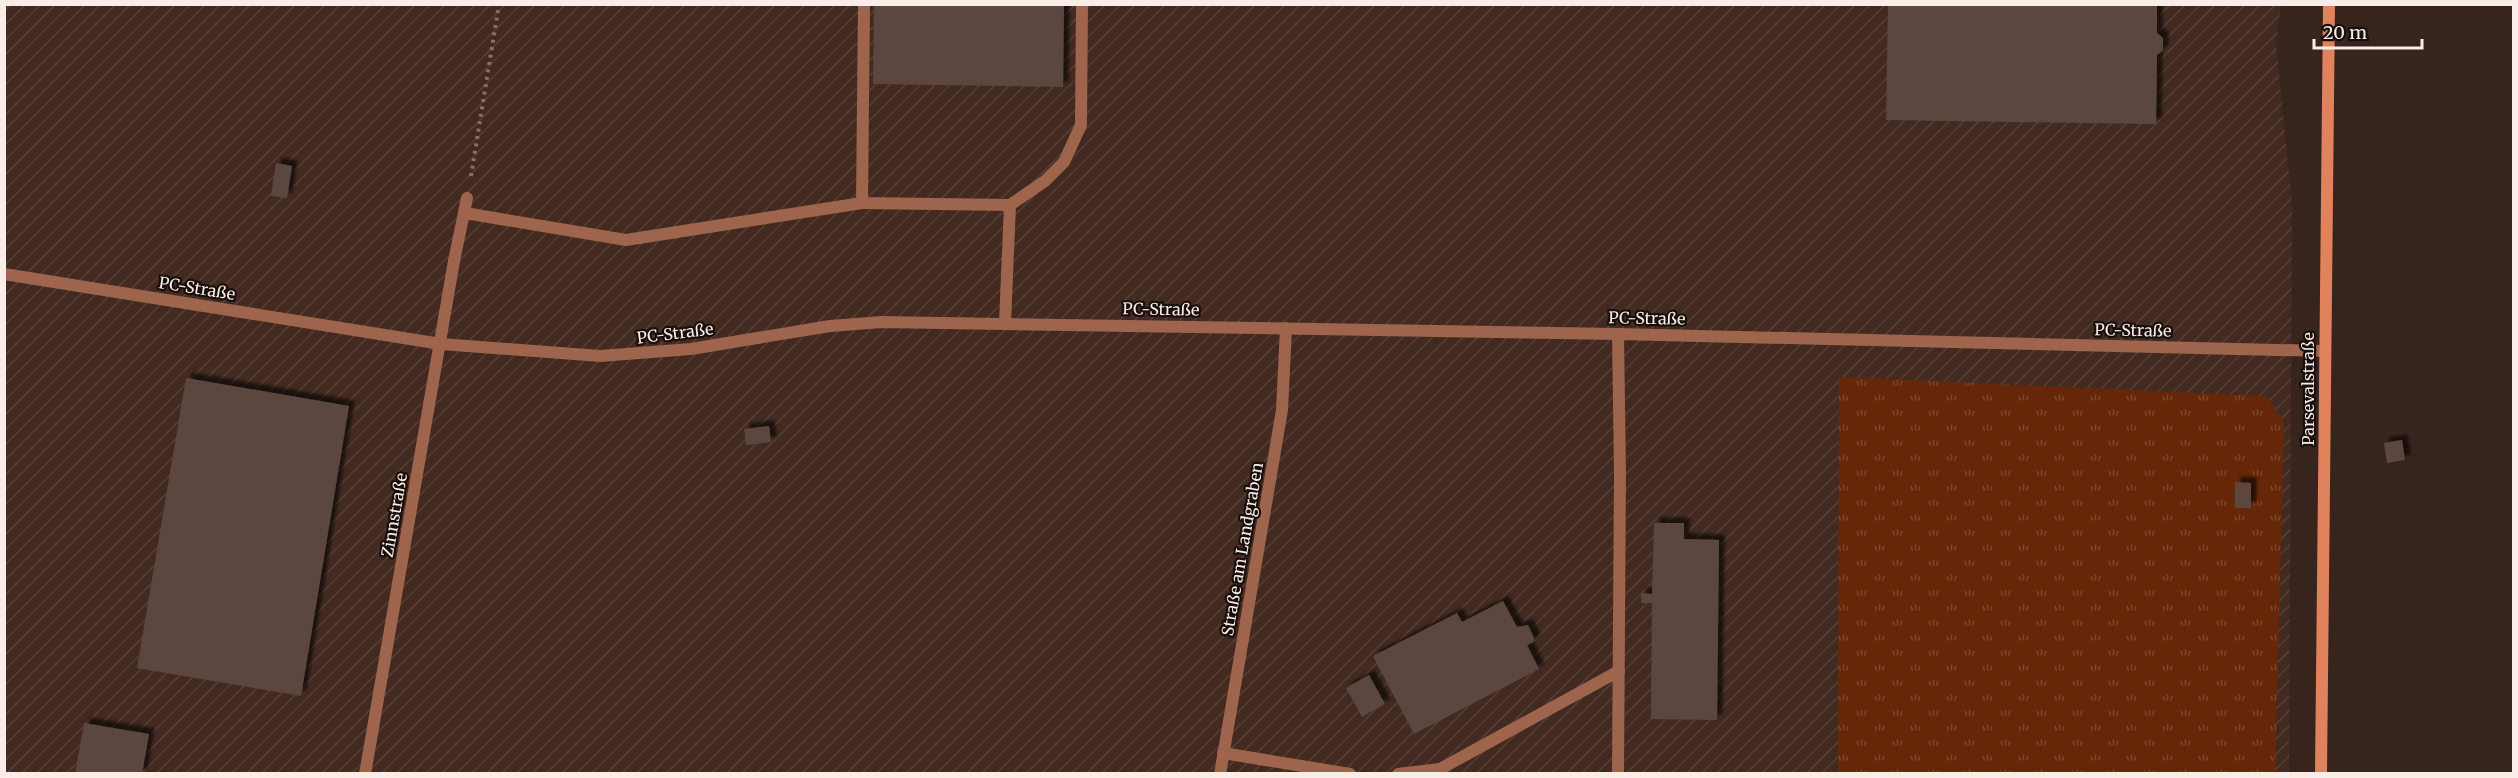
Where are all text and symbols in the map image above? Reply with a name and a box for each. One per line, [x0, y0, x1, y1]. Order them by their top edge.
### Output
scale bar [2314, 12, 2422, 50]
text: 20 m [2323, 21, 2367, 44]
street label: PC-Straße [157, 272, 237, 304]
street label: PC-Straße [1122, 298, 1200, 320]
street label: PC-Straße [1608, 307, 1686, 329]
street label: PC-Straße [635, 318, 715, 348]
street label: PC-Straße [2094, 319, 2172, 341]
street label: Parsevalstraße [2298, 332, 2318, 446]
street label: Straße am Landgraben [1217, 460, 1267, 637]
street label: Zinnstraße [377, 471, 411, 559]

